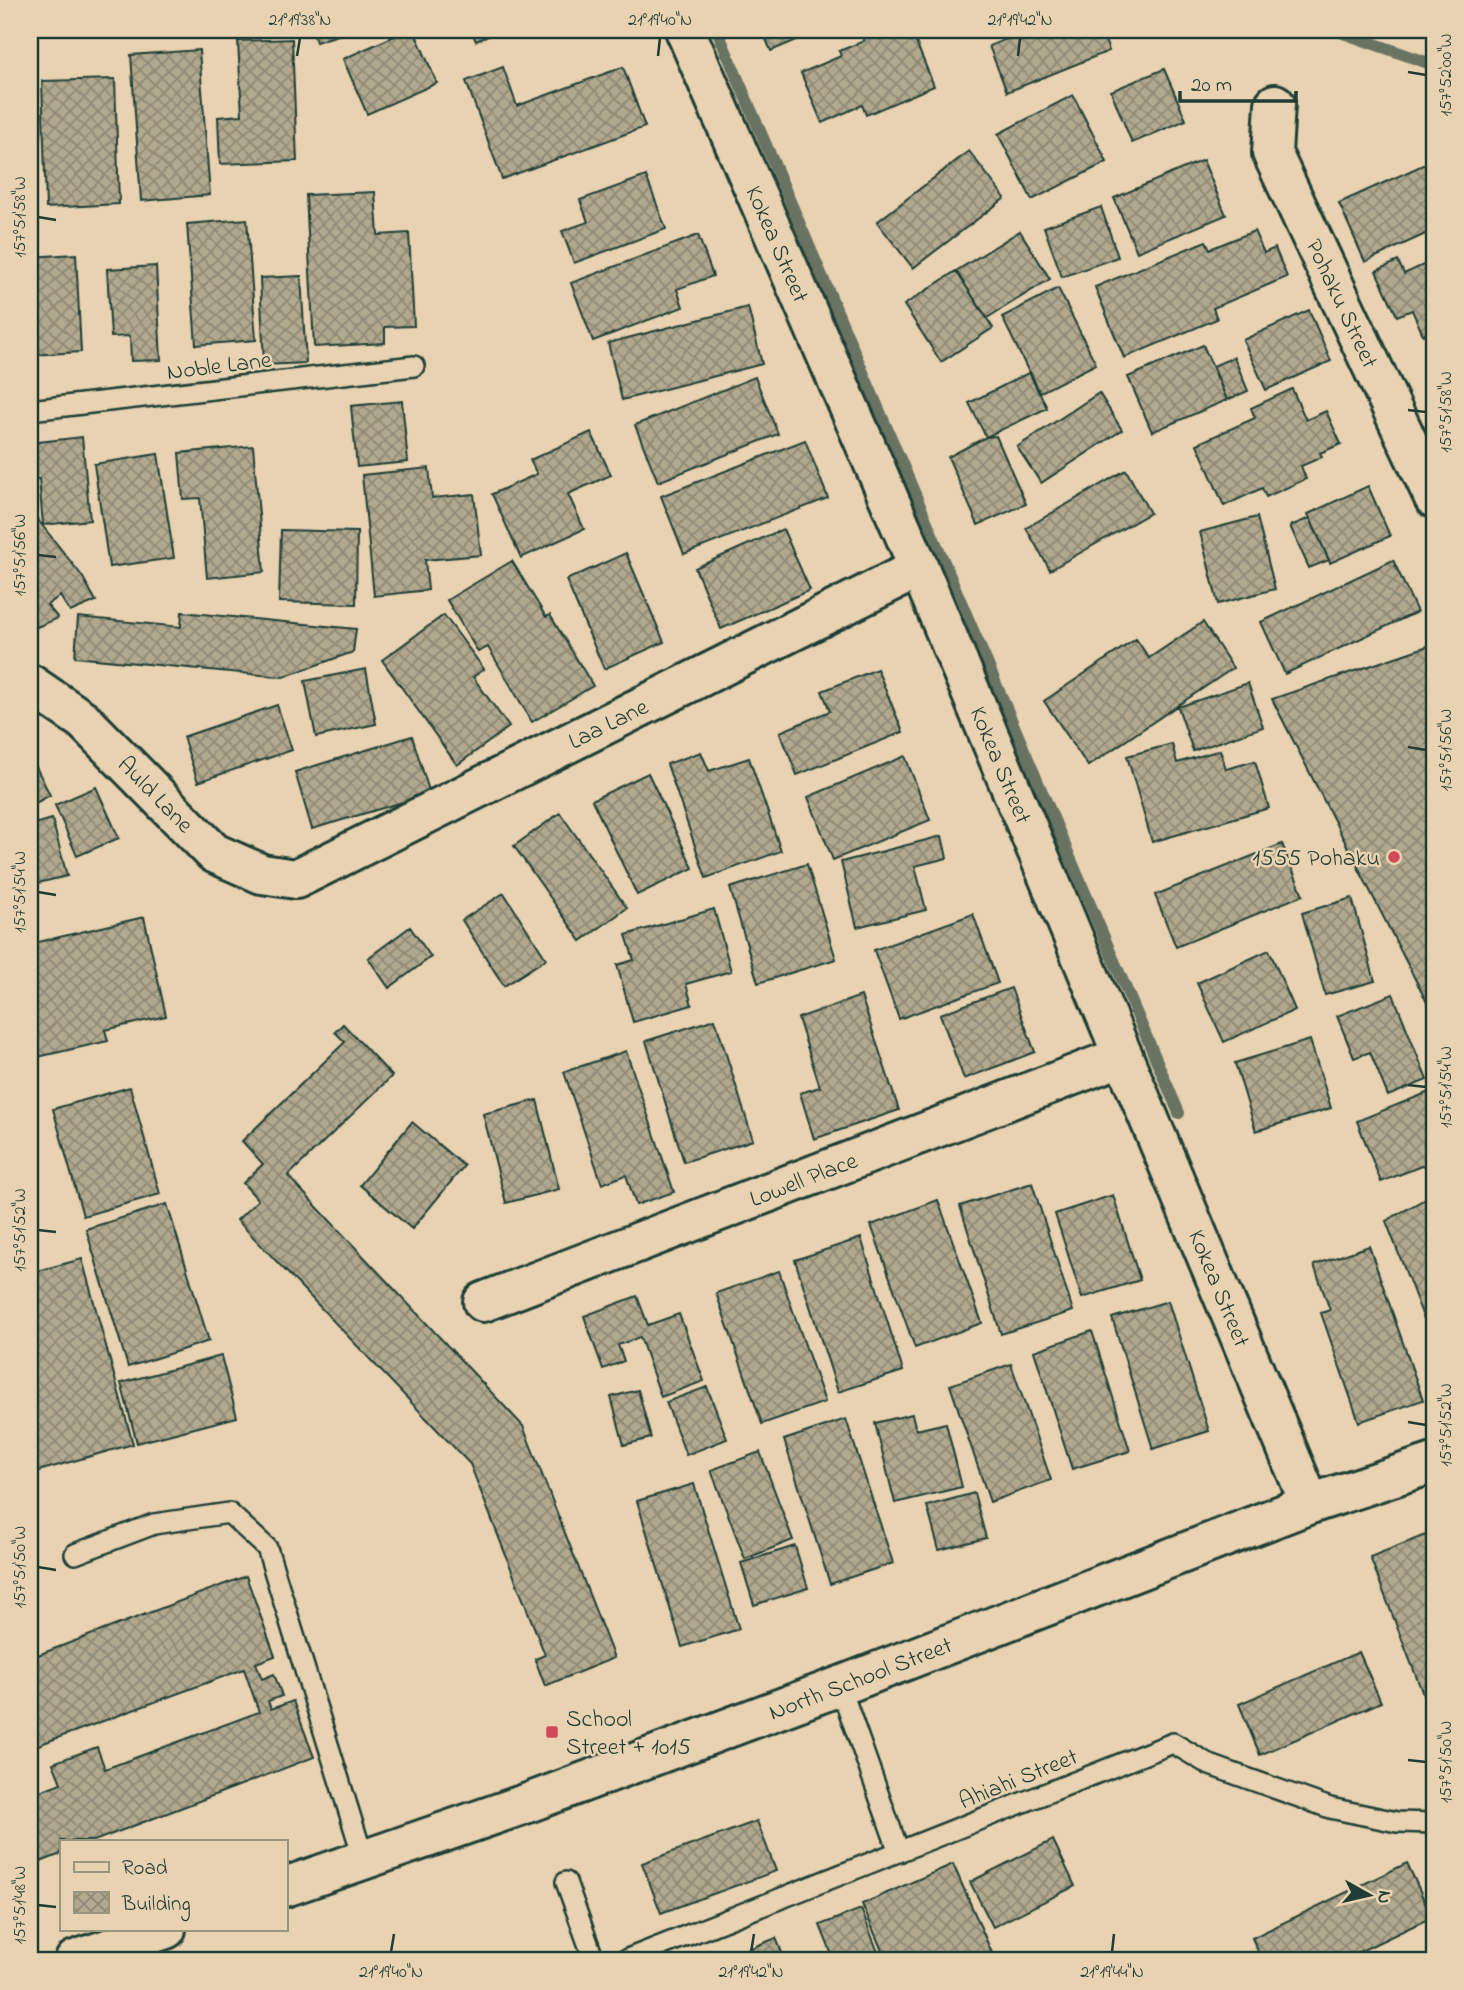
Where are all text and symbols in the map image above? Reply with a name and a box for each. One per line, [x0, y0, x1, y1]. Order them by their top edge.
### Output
text: 21°19'38"N [268, 8, 332, 34]
text: 21°19'40"N [628, 8, 692, 34]
text: 21°19'42"N [987, 8, 1053, 34]
text: 157°52'00"W [1434, 33, 1460, 117]
scale bar [1180, 60, 1296, 104]
text: 20 m [1191, 71, 1232, 101]
text: 157°51'58"W [8, 176, 34, 258]
street label: Kokea Street [735, 181, 816, 309]
street label: Pohaku Street [1295, 234, 1386, 375]
street label: Noble Lane [165, 344, 274, 391]
text: 157°51'58"W [1434, 371, 1460, 453]
text: 157°51'56"W [8, 514, 34, 596]
street label: Laa Lane [563, 691, 655, 760]
street label: Kokea Street [959, 702, 1039, 830]
text: 157°51'56"W [1434, 709, 1460, 791]
street label: Auld Lane [108, 749, 201, 843]
place label: 1555 Pohaku [1252, 842, 1380, 877]
marker: 1555 Pohaku [1386, 849, 1402, 865]
text: 157°51'54"W [8, 851, 34, 933]
text: 157°51'54"W [1434, 1046, 1460, 1128]
street label: Lowell Place [745, 1145, 863, 1218]
text: 157°51'52"W [8, 1188, 34, 1272]
street label: Kokea Street [1177, 1225, 1258, 1353]
text: 157°51'52"W [1434, 1383, 1460, 1467]
text: 157°51'50"W [8, 1526, 34, 1608]
street label: North School Street [764, 1629, 958, 1731]
place label: School Street + 1015 [566, 1703, 691, 1766]
text: 157°51'50"W [1434, 1721, 1460, 1803]
marker: School Street + 1015 [544, 1724, 560, 1740]
street label: Ahiahi Street [954, 1741, 1084, 1820]
legend [60, 1840, 287, 1930]
text: Road [122, 1854, 168, 1884]
north arrow [1334, 1860, 1404, 1930]
text: 157°51'48"W [8, 1866, 34, 1944]
text: N [1369, 1889, 1398, 1905]
text: Building [121, 1890, 191, 1922]
text: 21°19'40"N [359, 1960, 423, 1986]
text: 21°19'42"N [718, 1960, 784, 1986]
text: 21°19'44"N [1080, 1960, 1144, 1986]

